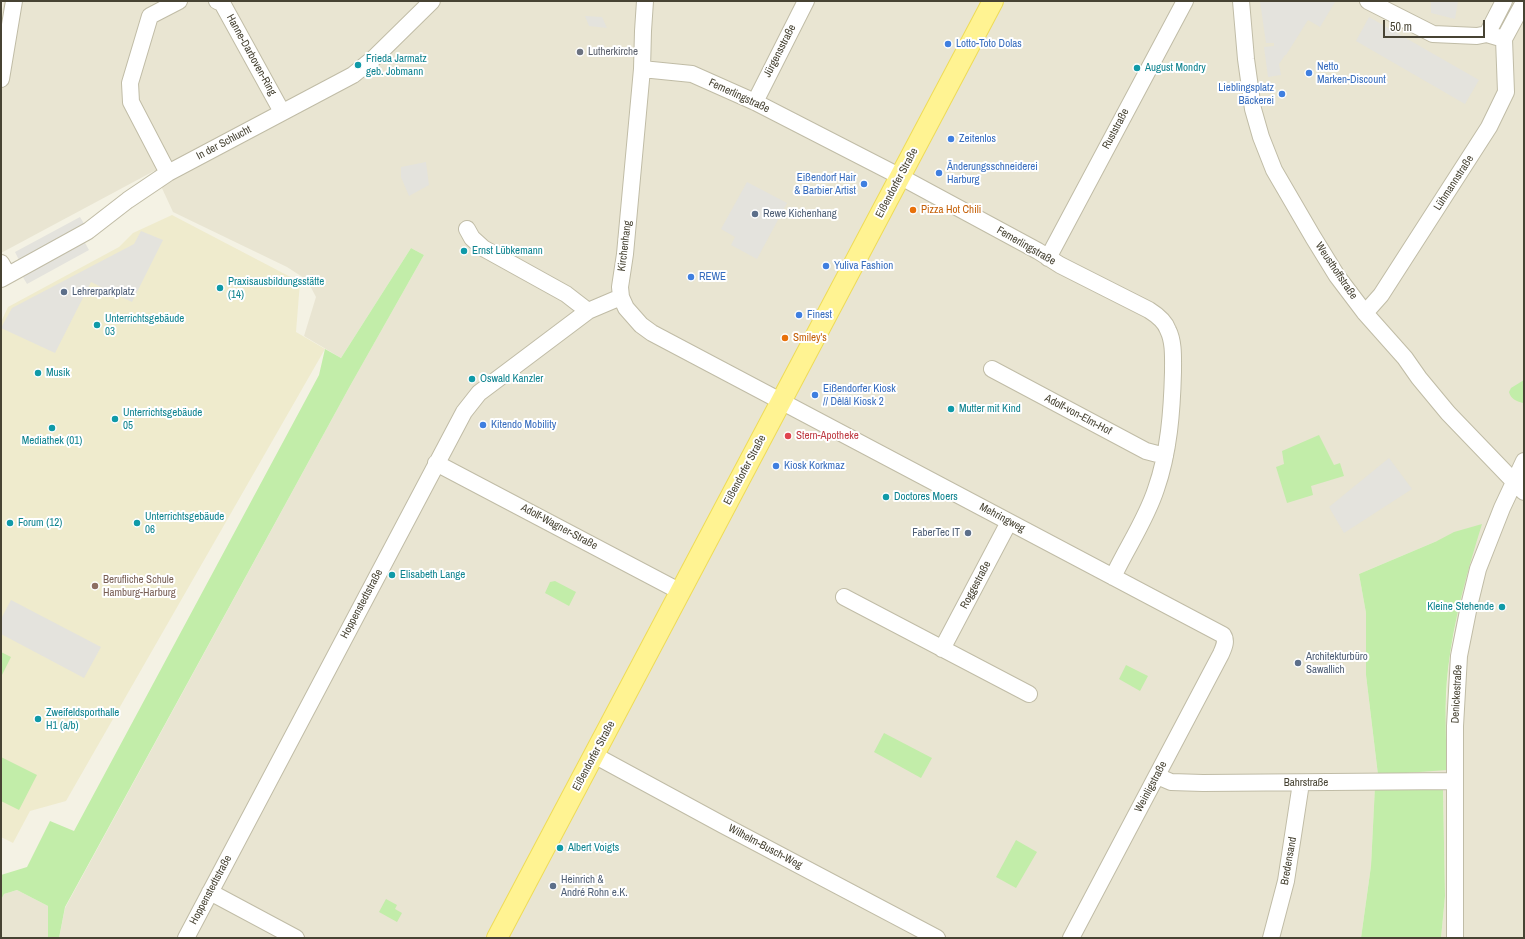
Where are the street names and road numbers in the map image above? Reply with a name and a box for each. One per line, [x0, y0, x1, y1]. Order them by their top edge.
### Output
street label: Hanne-Darboven-Ring [223, 12, 279, 98]
street label: Jürgensstraße [761, 22, 799, 80]
street label: Femerlingstraße [706, 76, 772, 116]
street label: Ruststraße [1100, 106, 1132, 152]
street label: In der Schlucht [194, 123, 254, 163]
street label: Eißendorfer Straße [873, 146, 921, 220]
street label: Lühmannstraße [1431, 153, 1477, 213]
street label: Kirchenhang [615, 220, 635, 272]
street label: Femerlingstraße [994, 224, 1058, 268]
street label: Weusthoffstraße [1312, 240, 1360, 302]
street label: Adolf-von-Elm-Hof [1042, 392, 1114, 438]
street label: Eißendorfer Straße [721, 433, 769, 507]
street label: Adolf-Wagner-Straße [518, 501, 600, 553]
street label: Mehringweg [977, 501, 1027, 535]
street label: Roggestraße [958, 559, 994, 611]
street label: Hoppenstedtstraße [338, 567, 386, 641]
street label: Denickestraße [1449, 664, 1465, 724]
street label: Eißendorfer Straße [570, 719, 618, 793]
street label: Weinligstraße [1132, 759, 1170, 815]
street label: Bahrstraße [1284, 776, 1328, 790]
street label: Wilhelm-Busch-Weg [726, 822, 804, 872]
street label: Bredensand [1278, 836, 1300, 886]
street label: Hoppenstedtstraße [187, 853, 235, 927]

